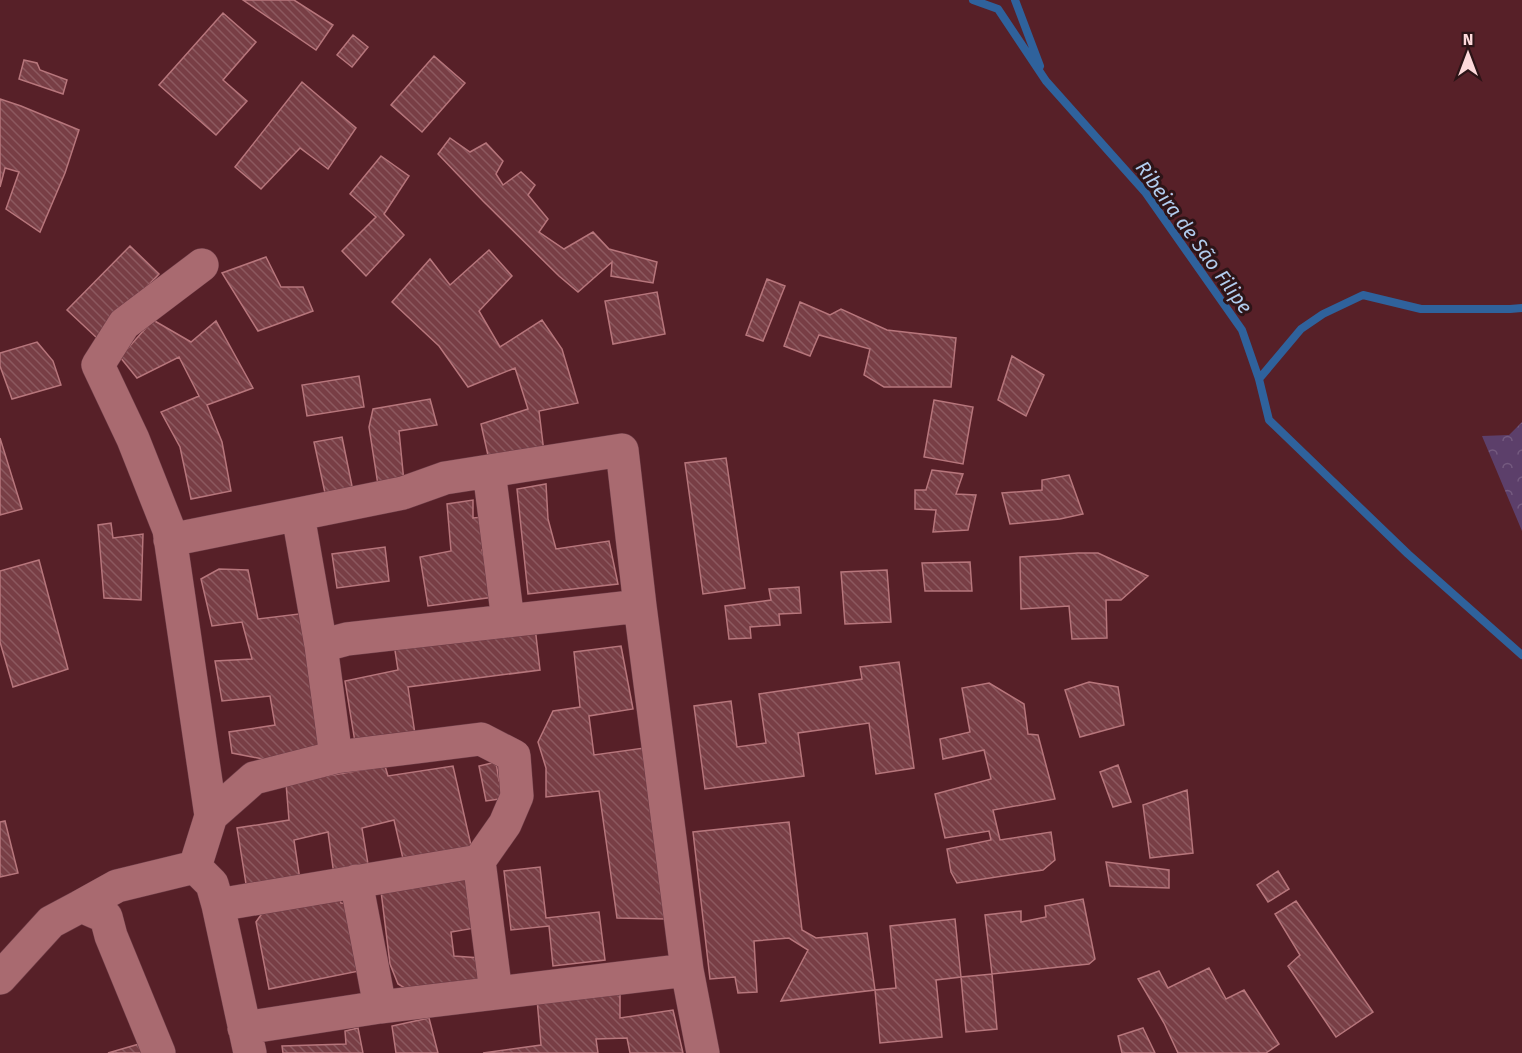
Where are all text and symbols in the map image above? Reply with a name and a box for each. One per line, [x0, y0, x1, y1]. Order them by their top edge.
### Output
north arrow [1438, 24, 1498, 84]
text: N [1463, 30, 1473, 49]
water label: Ribeira de São Filipe [1131, 156, 1257, 318]

